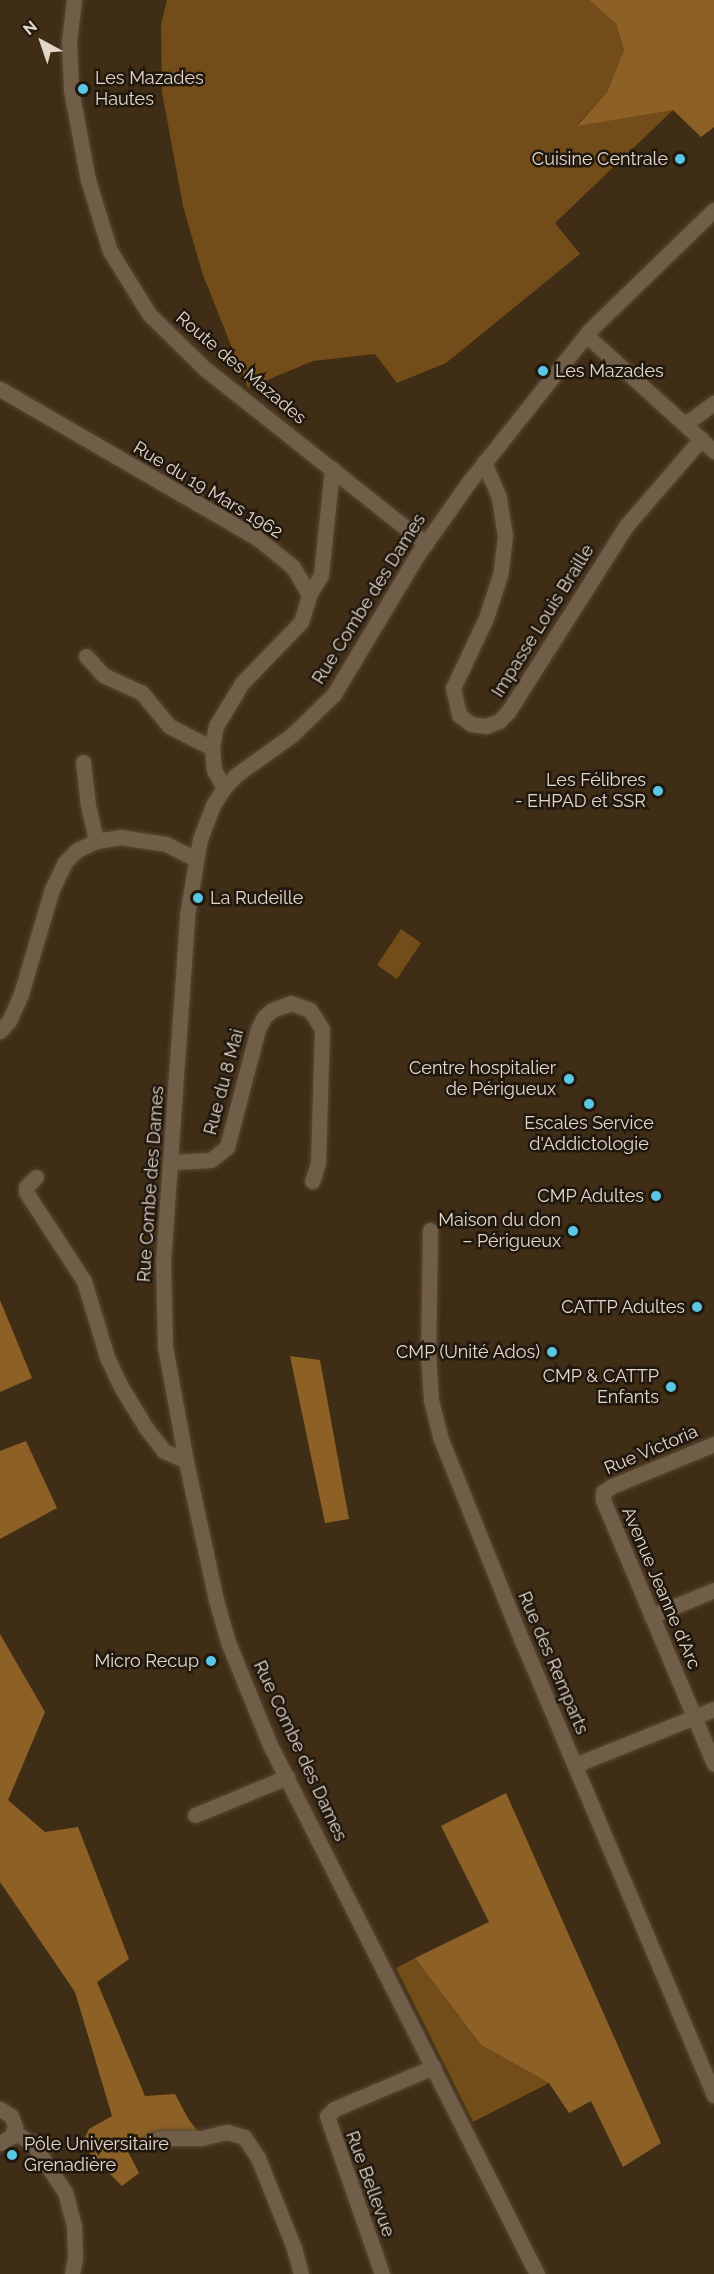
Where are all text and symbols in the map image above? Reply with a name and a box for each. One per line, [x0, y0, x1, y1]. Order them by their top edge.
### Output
north arrow [12, 12, 72, 72]
text: N [19, 17, 41, 39]
place label: Les Mazades Hautes [95, 68, 204, 110]
marker: Les Mazades Hautes [76, 82, 90, 96]
place label: Cuisine Centrale [532, 148, 668, 170]
marker: Cuisine Centrale [673, 152, 687, 166]
street label: Route des Mazades [171, 307, 311, 429]
place label: Les Mazades [555, 360, 664, 382]
marker: Les Mazades [536, 364, 550, 378]
street label: Rue du 19 Mars 1962 [129, 437, 287, 543]
street label: Rue Combe des Dames [308, 510, 430, 688]
street label: Impasse Louis Braille [487, 541, 599, 701]
place label: Les Félibres - EHPAD et SSR [515, 770, 646, 812]
marker: Les Félibres - EHPAD et SSR [651, 784, 665, 798]
place label: La Rudeille [210, 887, 303, 909]
marker: La Rudeille [191, 891, 205, 905]
street label: Rue du 8 Mai [200, 1027, 248, 1137]
place label: Centre hospitalier de Périgueux [409, 1058, 556, 1100]
marker: Centre hospitalier de Périgueux [560, 1070, 578, 1088]
street label: Rue Combe des Dames [133, 1085, 169, 1283]
marker: Escales Service d'Addictologie [582, 1097, 596, 1111]
place label: Escales Service d'Addictologie [524, 1113, 654, 1156]
place label: CMP Adultes [536, 1185, 644, 1207]
marker: CMP Adultes [649, 1189, 663, 1203]
place label: Maison du don – Périgueux [438, 1210, 561, 1252]
marker: Maison du don – Périgueux [566, 1224, 580, 1238]
place label: CATTP Adultes [560, 1296, 685, 1318]
marker: CATTP Adultes [690, 1300, 704, 1314]
place label: CMP (Unité Ados) [395, 1341, 540, 1363]
marker: CMP (Unité Ados) [545, 1345, 559, 1359]
place label: CMP & CATTP Enfants [542, 1366, 659, 1408]
marker: CMP & CATTP Enfants [664, 1380, 678, 1394]
street label: Rue Victoria [601, 1420, 701, 1480]
street label: Avenue Jeanne d'Arc [617, 1504, 705, 1672]
street label: Rue des Remparts [513, 1588, 593, 1738]
place label: Micro Recup [94, 1650, 199, 1672]
marker: Micro Recup [204, 1654, 218, 1668]
street label: Rue Combe des Dames [249, 1657, 351, 1845]
street label: Rue Bellevue [341, 2128, 399, 2240]
place label: Pôle Universitaire Grenadière [24, 2134, 169, 2176]
marker: Pôle Universitaire Grenadière [5, 2148, 19, 2162]

